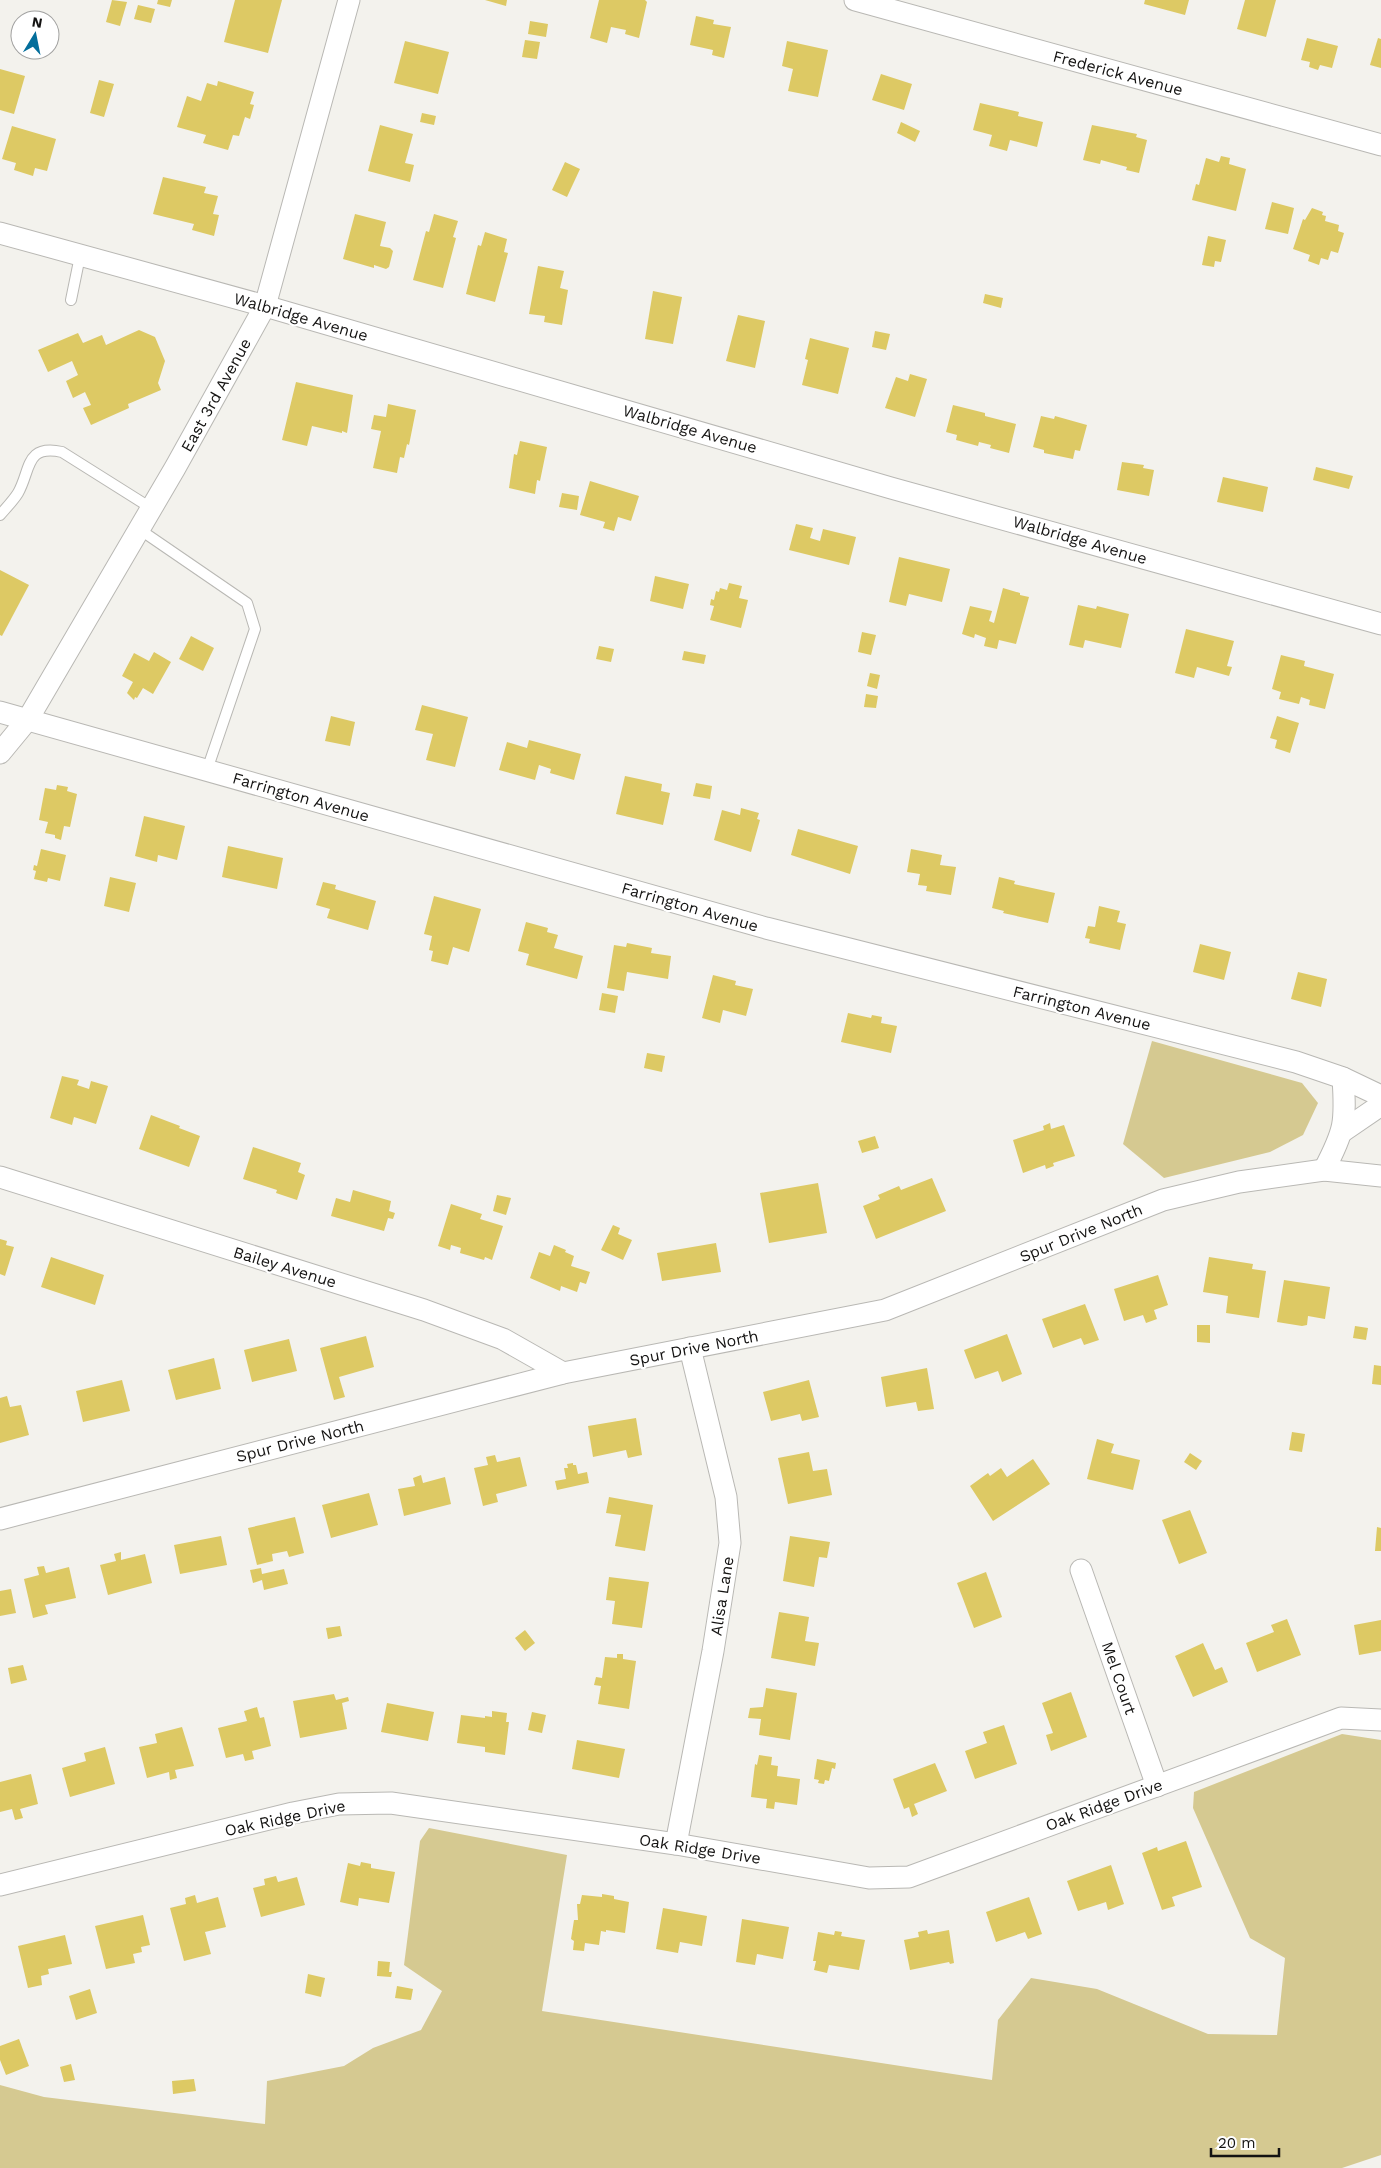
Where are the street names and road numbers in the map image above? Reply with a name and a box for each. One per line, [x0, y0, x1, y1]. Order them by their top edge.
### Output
street label: Frederick Avenue [1051, 47, 1185, 99]
street label: Walbridge Avenue [232, 289, 370, 345]
street label: East 3rd Avenue [177, 335, 255, 455]
street label: Walbridge Avenue [621, 401, 759, 457]
street label: Walbridge Avenue [1011, 512, 1149, 568]
street label: Farrington Avenue [230, 768, 372, 826]
street label: Farrington Avenue [619, 878, 761, 936]
street label: Farrington Avenue [1011, 982, 1153, 1034]
street label: Spur Drive North [1017, 1200, 1145, 1266]
street label: Bailey Avenue [231, 1242, 339, 1292]
street label: Spur Drive North [628, 1326, 760, 1370]
street label: Spur Drive North [234, 1416, 366, 1466]
street label: Alisa Lane [706, 1555, 738, 1637]
street label: Mel Court [1098, 1639, 1140, 1717]
street label: Oak Ridge Drive [1043, 1775, 1165, 1835]
street label: Oak Ridge Drive [223, 1796, 347, 1840]
street label: Oak Ridge Drive [638, 1830, 762, 1868]

